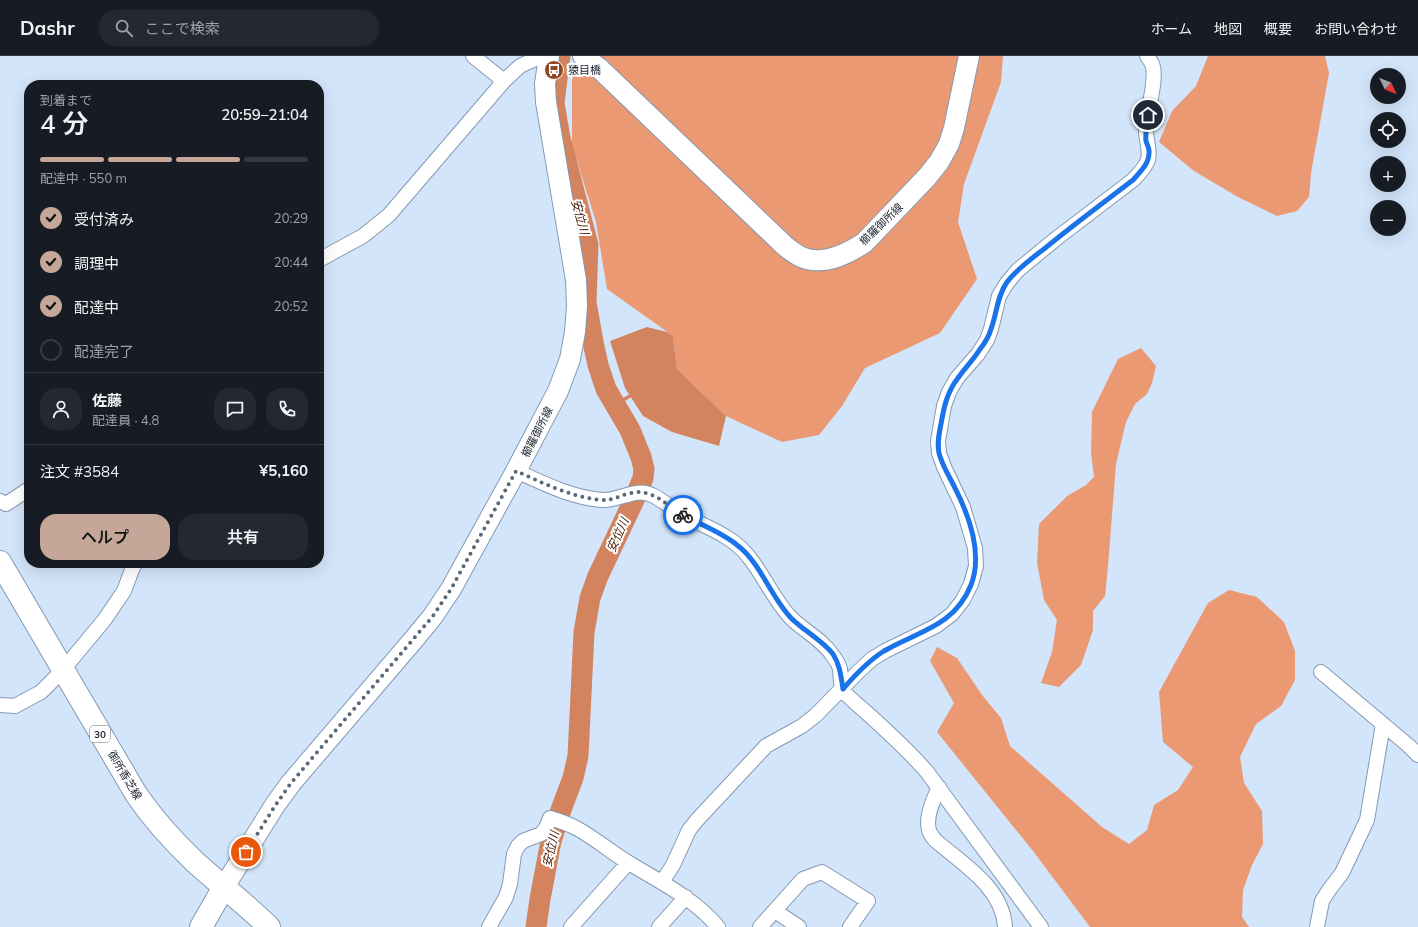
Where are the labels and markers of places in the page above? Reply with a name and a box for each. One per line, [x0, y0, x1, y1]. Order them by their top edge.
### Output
bus stop icon: 猿目橋 [543, 59, 565, 81]
place label: 猿目橋 [568, 63, 601, 77]
pin [1131, 98, 1165, 132]
pin [229, 835, 263, 869]

